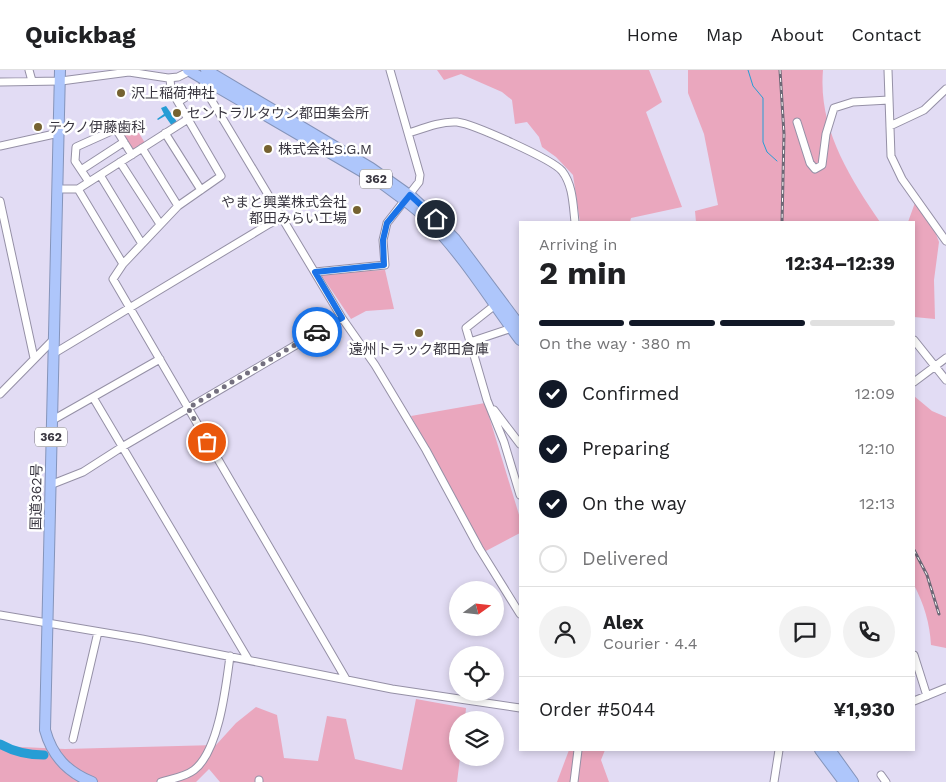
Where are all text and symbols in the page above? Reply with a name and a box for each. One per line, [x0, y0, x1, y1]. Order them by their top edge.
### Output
text: Quickbag [25, 21, 135, 49]
text: Home [627, 24, 678, 45]
text: Map [706, 24, 743, 45]
text: About [771, 24, 823, 45]
text: Contact [851, 24, 921, 45]
place label: 沢上稲荷神社 [131, 85, 215, 101]
marker: 沢上稲荷神社 [115, 87, 127, 99]
place label: セントラルタウン都田集会所 [187, 105, 369, 121]
marker: セントラルタウン都田集会所 [171, 107, 183, 119]
place label: テクノ伊藤歯科 [48, 119, 145, 135]
marker: テクノ伊藤歯科 [32, 121, 44, 133]
place label: 株式会社S.G.M [278, 141, 372, 157]
marker: 株式会社S.G.M [262, 143, 274, 155]
road number: 362 [360, 170, 392, 188]
place label: やまと興業株式会社 都田みらい工場 [221, 194, 347, 226]
pin [415, 198, 457, 240]
marker: やまと興業株式会社 都田みらい工場 [351, 204, 363, 216]
icon: home [422, 205, 450, 233]
text: Arriving in [539, 235, 617, 254]
text: 12:34–12:39 [786, 252, 895, 275]
text: 2 min [539, 254, 627, 292]
courier [292, 307, 342, 357]
icon: car [303, 318, 331, 346]
marker: 遠州トラック都田倉庫 [413, 327, 425, 339]
text: On the way · 380 m [539, 334, 691, 353]
place label: 遠州トラック都田倉庫 [349, 341, 489, 357]
icon: check [539, 380, 567, 408]
text: Confirmed [582, 382, 679, 405]
text: 12:09 [855, 384, 895, 403]
pin [186, 421, 228, 463]
road number: 362 [35, 428, 67, 447]
icon: bag [193, 428, 221, 456]
icon: check [539, 435, 567, 463]
text: Preparing [582, 437, 669, 460]
text: 12:10 [859, 439, 895, 458]
street label: 国道362号 [27, 463, 45, 531]
icon: check [539, 490, 567, 518]
text: On the way [582, 492, 686, 515]
text: 12:13 [859, 494, 895, 513]
text: Delivered [582, 547, 669, 570]
north arrow [449, 581, 504, 636]
map controls [449, 581, 504, 766]
button: person [539, 606, 591, 658]
button: chat [779, 606, 831, 658]
button: phone [843, 606, 895, 658]
text: Alex [603, 611, 644, 634]
text: Courier · 4.4 [603, 634, 698, 653]
button: locate [449, 646, 504, 701]
text: Order #5044 [539, 698, 655, 721]
text: ¥1,930 [834, 698, 895, 721]
button: layers [449, 711, 504, 766]

